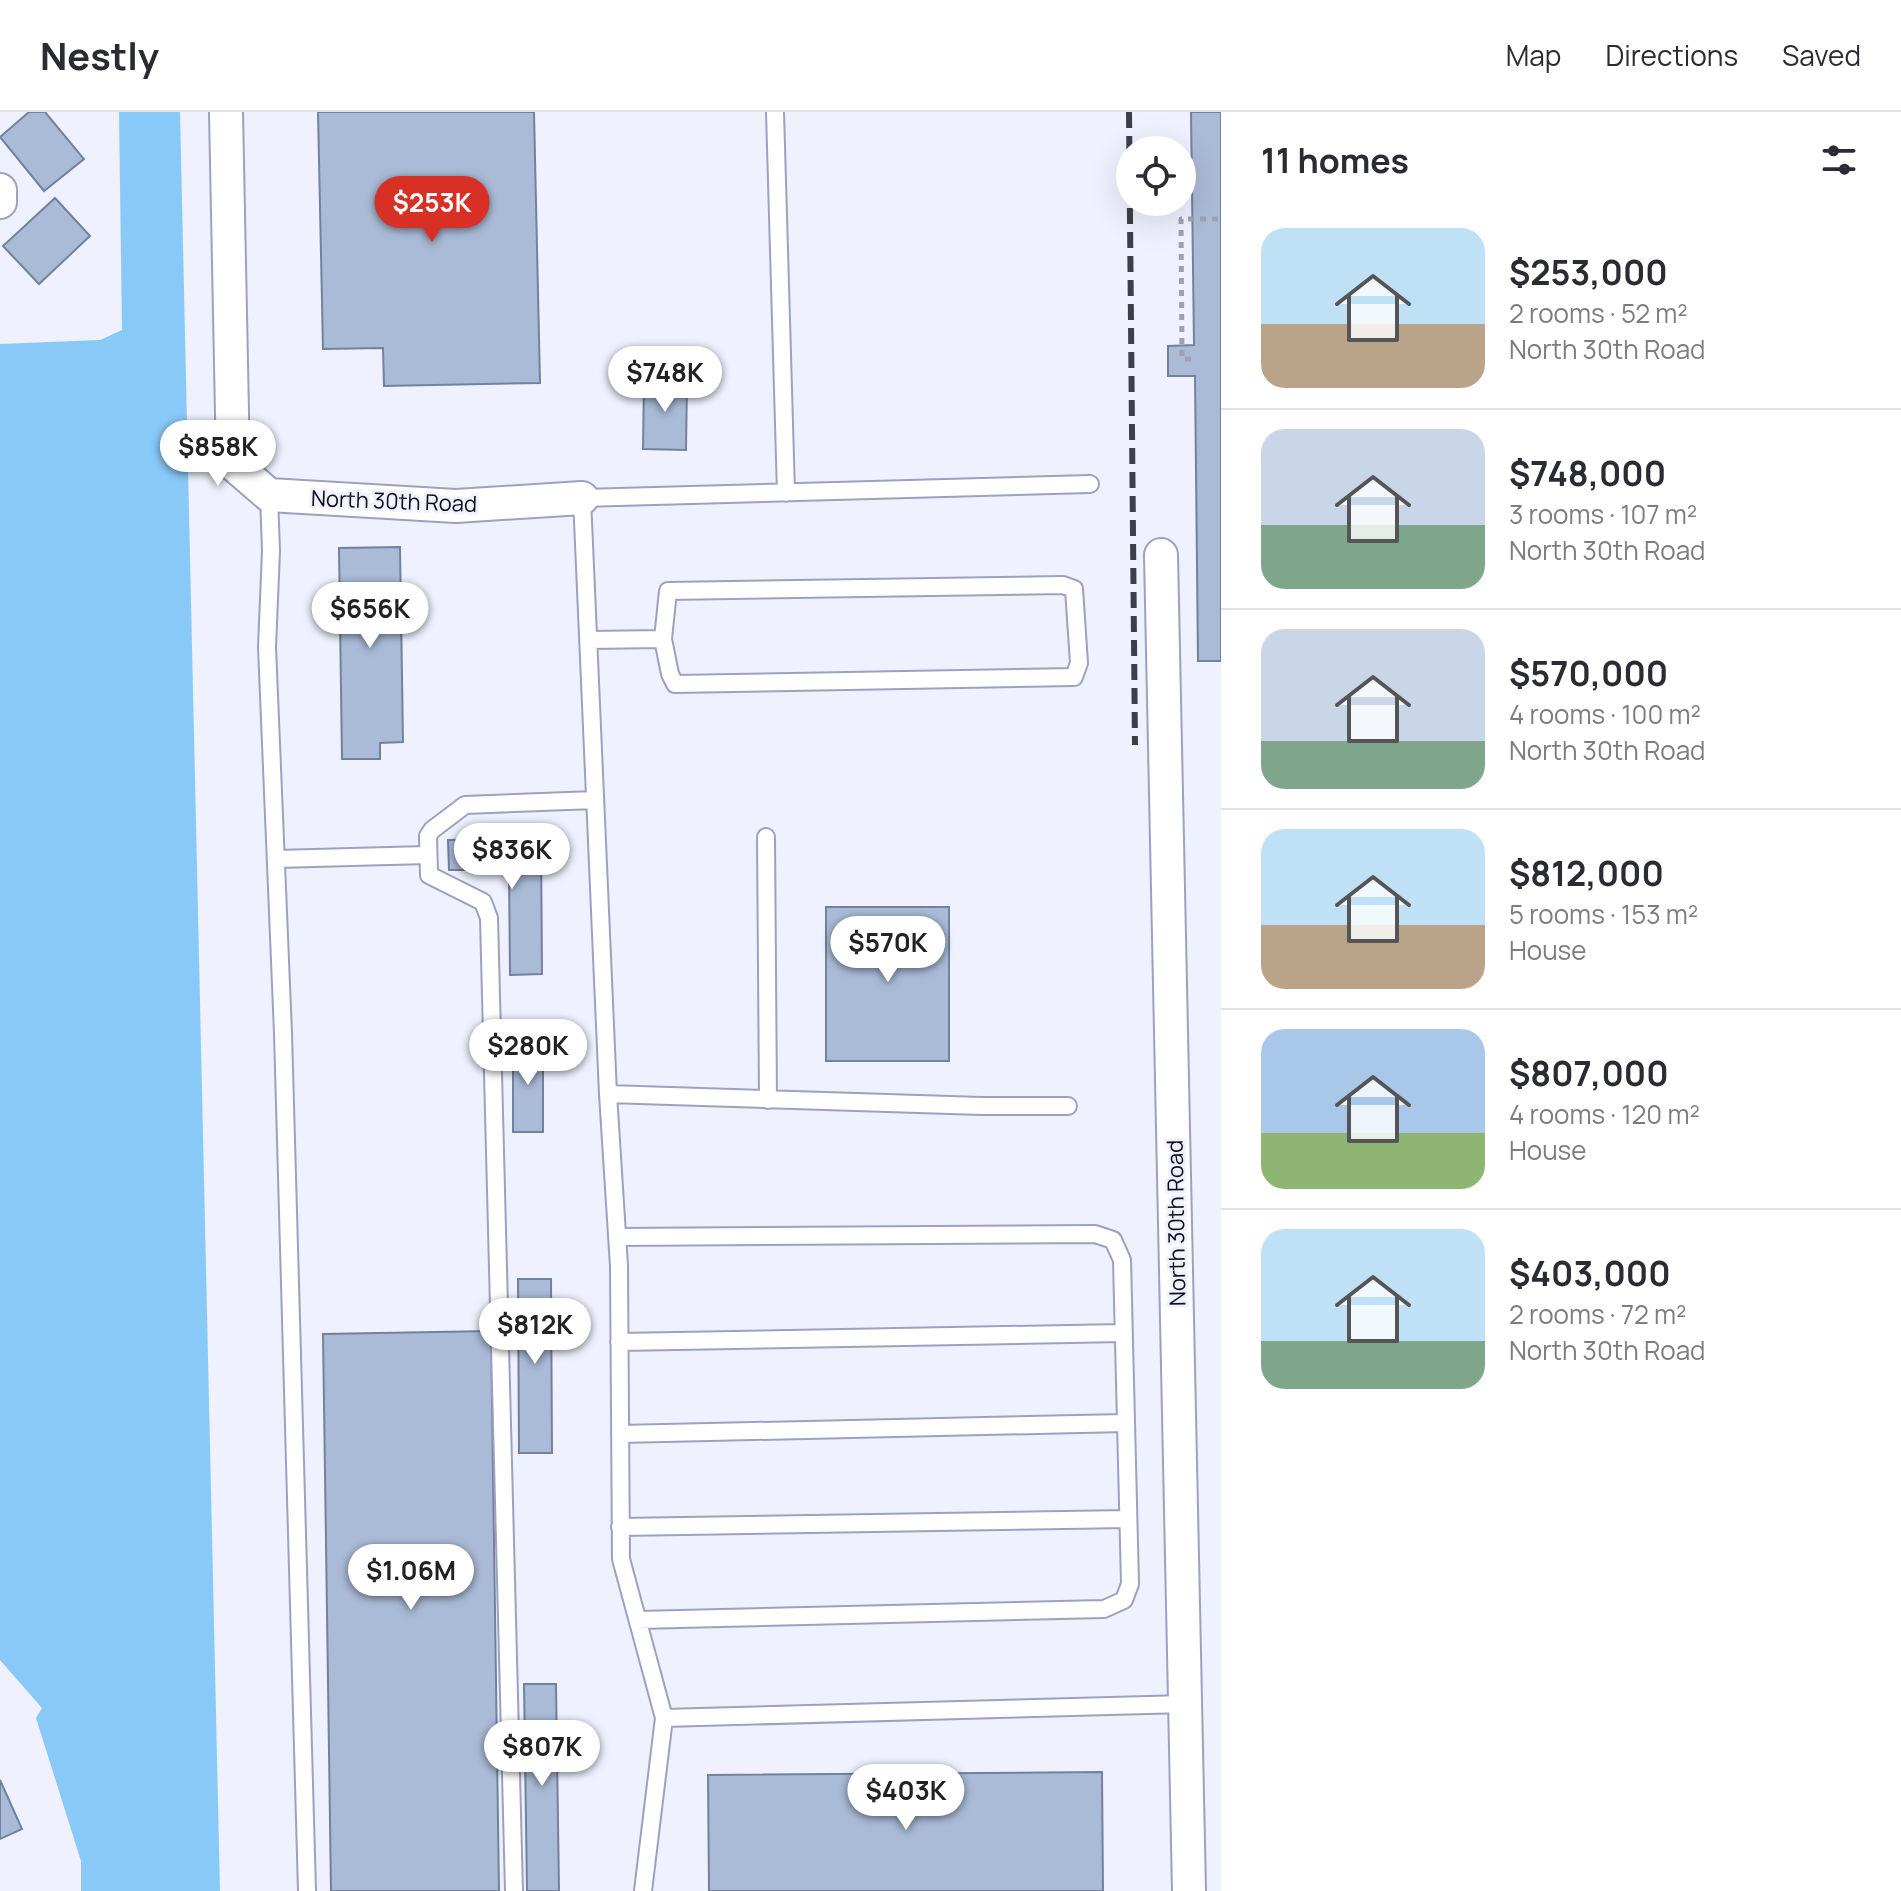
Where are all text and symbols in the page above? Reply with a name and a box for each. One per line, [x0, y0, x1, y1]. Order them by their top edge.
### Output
text: Nestly [40, 29, 159, 81]
text: Map [1506, 36, 1561, 74]
text: Directions [1605, 36, 1738, 74]
text: Saved [1782, 36, 1861, 74]
map controls [1116, 136, 1196, 216]
button: locate [1116, 136, 1196, 216]
text: 11 homes [1261, 137, 1409, 183]
icon: filters [1817, 138, 1861, 182]
pin: $253K [376, 176, 488, 244]
text: $253K [393, 184, 472, 220]
text: $253,000 [1509, 249, 1668, 295]
icon: home [1325, 260, 1421, 356]
text: 2 rooms · 52 m² [1509, 295, 1688, 331]
text: North 30th Road [1509, 331, 1706, 367]
pin: $748K [609, 346, 721, 414]
text: $748K [626, 354, 704, 390]
pin: $858K [162, 420, 274, 488]
text: $858K [178, 428, 258, 464]
text: $748,000 [1509, 450, 1666, 496]
icon: home [1325, 461, 1421, 557]
street label: North 30th Road [310, 483, 478, 519]
text: 3 rooms · 107 m² [1509, 496, 1697, 532]
text: North 30th Road [1509, 532, 1706, 568]
pin: $656K [314, 582, 426, 650]
text: $656K [330, 590, 410, 626]
text: $570,000 [1509, 650, 1668, 696]
icon: home [1325, 661, 1421, 757]
text: 4 rooms · 100 m² [1509, 696, 1701, 732]
text: North 30th Road [1509, 732, 1706, 768]
pin: $836K [456, 823, 568, 891]
text: $836K [472, 831, 552, 867]
text: $812,000 [1509, 850, 1664, 896]
icon: home [1325, 861, 1421, 957]
text: 5 rooms · 153 m² [1509, 896, 1698, 932]
pin: $570K [832, 916, 944, 984]
text: $570K [848, 924, 928, 960]
text: House [1509, 932, 1586, 968]
pin: $280K [472, 1019, 584, 1087]
text: $280K [487, 1027, 569, 1063]
text: $807,000 [1509, 1050, 1669, 1096]
icon: home [1325, 1061, 1421, 1157]
text: 4 rooms · 120 m² [1509, 1096, 1700, 1132]
text: House [1509, 1132, 1586, 1168]
street label: North 30th Road [1160, 1140, 1192, 1306]
text: $403,000 [1509, 1250, 1671, 1296]
icon: home [1325, 1261, 1421, 1357]
text: 2 rooms · 72 m² [1509, 1296, 1686, 1332]
pin: $812K [479, 1298, 591, 1366]
text: $812K [497, 1306, 573, 1342]
text: North 30th Road [1509, 1332, 1706, 1368]
pin: $1.06M [346, 1544, 476, 1612]
text: $1.06M [366, 1552, 456, 1588]
pin: $807K [486, 1720, 598, 1788]
text: $807K [502, 1728, 582, 1764]
pin: $403K [850, 1764, 962, 1832]
text: $403K [865, 1772, 947, 1808]

